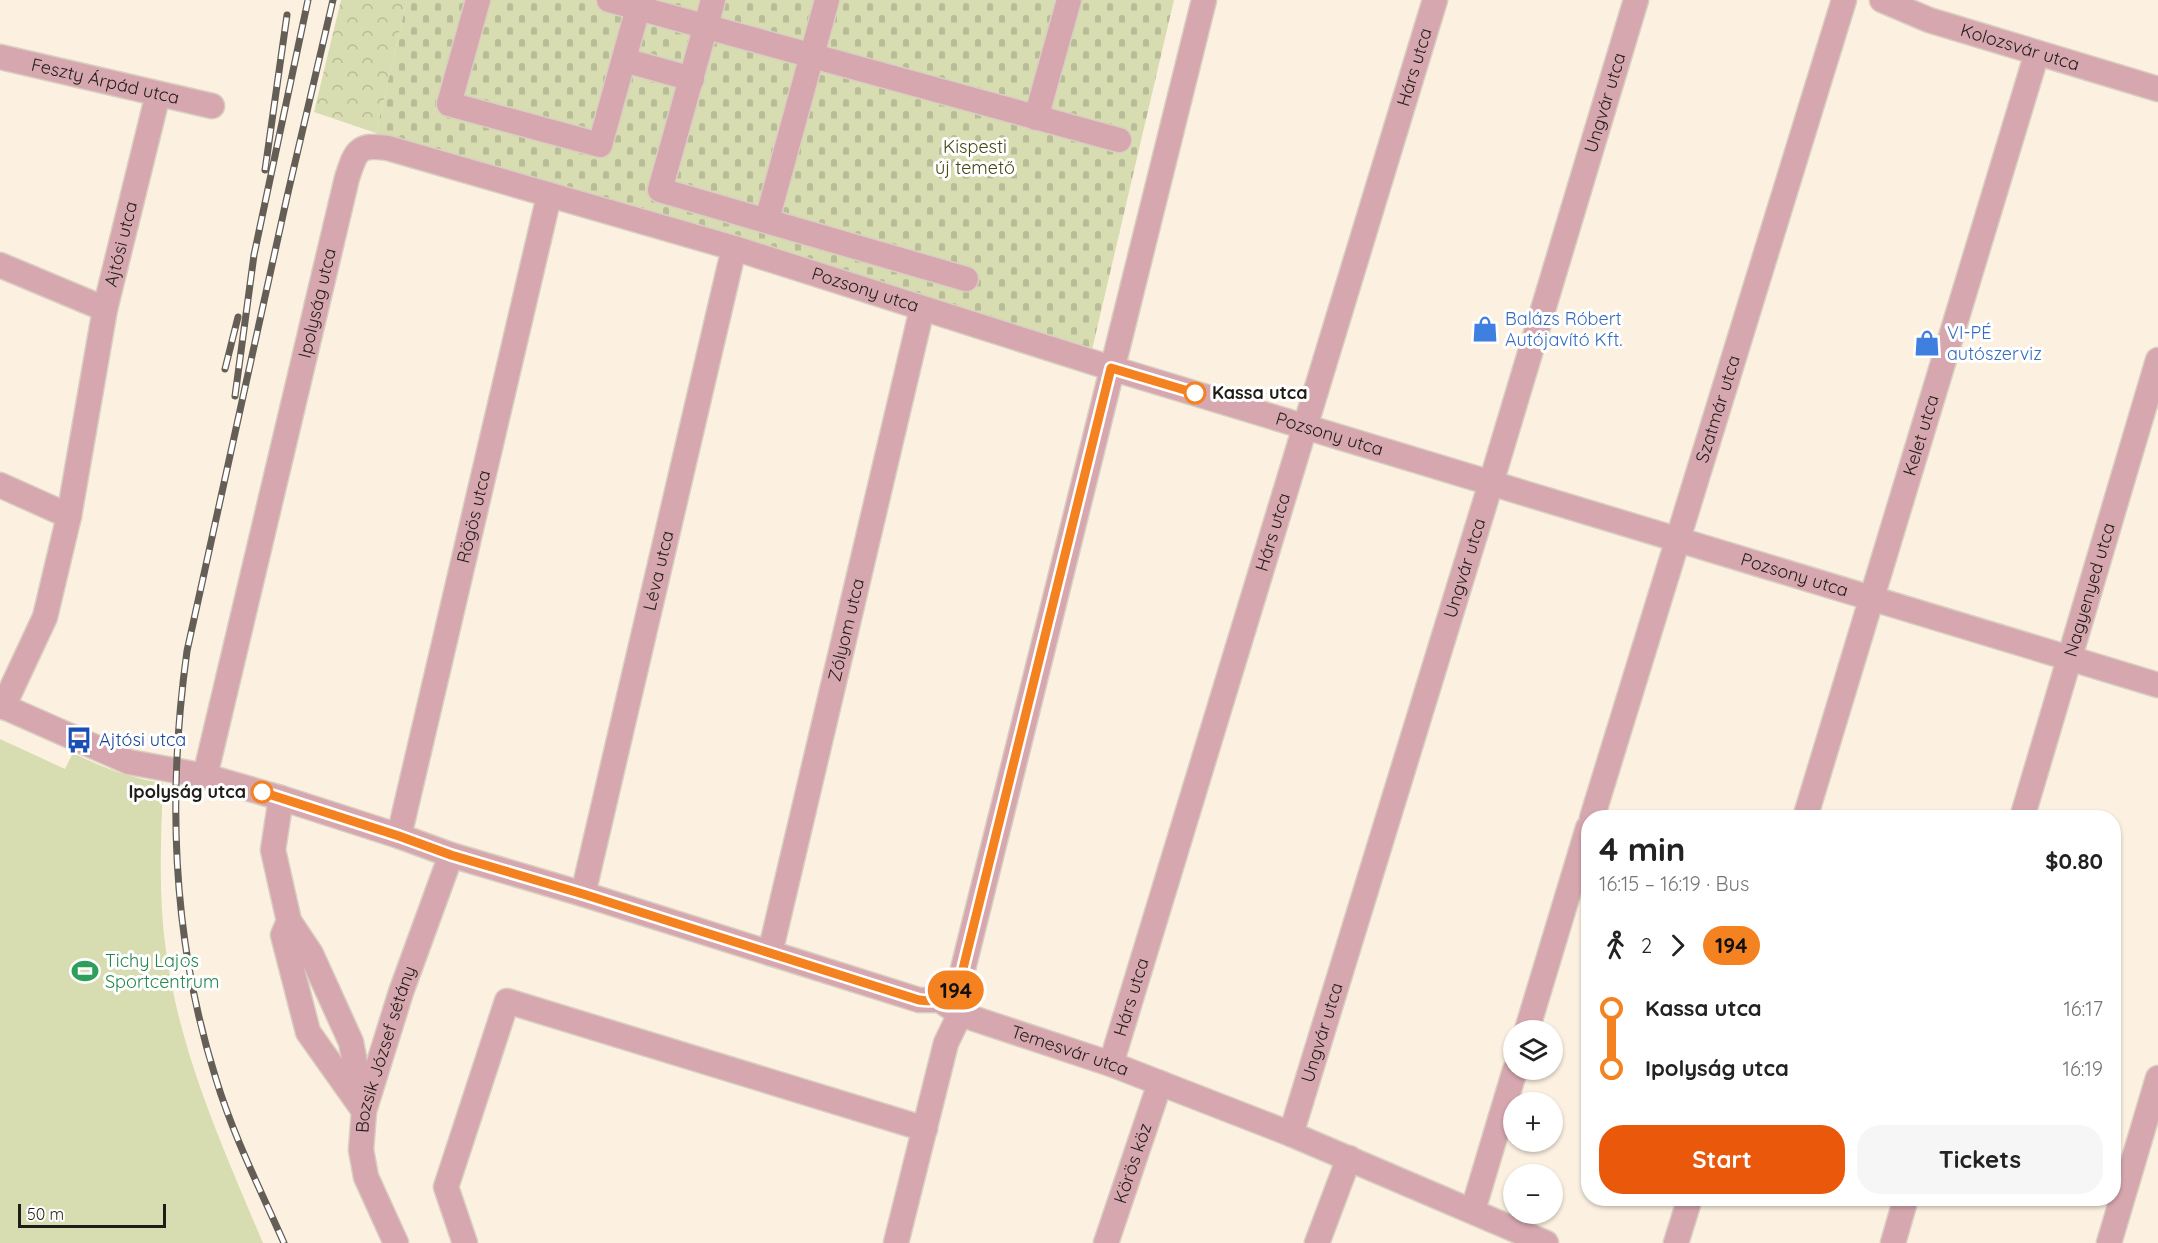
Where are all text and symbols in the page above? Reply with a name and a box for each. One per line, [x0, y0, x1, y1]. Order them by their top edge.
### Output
street label: Kolozsvár utca [1958, 18, 2082, 76]
street label: Hárs utca [1391, 25, 1437, 109]
street label: Ungvár utca [1579, 50, 1631, 155]
street label: Feszty Árpád utca [29, 53, 182, 109]
park label: Kispesti új temető [935, 135, 1015, 179]
street label: Ajtósi utca [99, 199, 142, 289]
street label: Ipolyság utca [293, 246, 341, 360]
street label: Pozsony utca [809, 262, 922, 317]
place label: Balázs Róbert Autójavító Kft. [1505, 307, 1623, 351]
shop icon: Balázs Róbert Autójavító Kft. [1470, 314, 1500, 344]
place label: VI-PÉ autószerviz [1947, 321, 2042, 365]
shop icon: VI-PÉ autószerviz [1912, 328, 1942, 358]
street label: Szatmár utca [1690, 352, 1745, 465]
place label: Kassa utca [1212, 381, 1307, 404]
marker: Kassa utca [1184, 382, 1206, 404]
street label: Kelet utca [1897, 392, 1944, 478]
street label: Pozsony utca [1273, 407, 1386, 461]
street label: Rögös utca [451, 468, 495, 565]
street label: Hárs utca [1250, 490, 1295, 574]
street label: Ungvár utca [1438, 515, 1491, 621]
street label: Nagyenyed utca [2059, 520, 2120, 659]
street label: Léva utca [638, 528, 679, 613]
street label: Pozsony utca [1738, 547, 1851, 602]
street label: Zólyom utca [823, 576, 869, 684]
bus stop icon: Ajtósi utca [64, 725, 94, 755]
place label: Ajtósi utca [99, 728, 186, 751]
place label: Ipolyság utca [128, 780, 246, 803]
marker: Ipolyság utca [251, 781, 273, 803]
text: 4 min [1599, 828, 1686, 869]
text: $0.80 [2045, 847, 2103, 875]
text: 16:15 – 16:19 · Bus [1599, 871, 1749, 896]
icon: walk [1599, 929, 1632, 962]
icon: forward [1661, 929, 1694, 962]
text: 194 [1715, 932, 1748, 958]
text: 2 [1641, 933, 1652, 958]
place label: Tichy Lajos Sportcentrum [105, 949, 219, 993]
street label: Hárs utca [1108, 955, 1154, 1039]
sports icon: Tichy Lajos Sportcentrum [70, 956, 100, 986]
street label: Bozsik József sétány [350, 962, 421, 1134]
line badge: 194 [922, 970, 990, 1010]
text: 194 [940, 977, 972, 1003]
street label: Ungvár utca [1295, 980, 1348, 1085]
text: Kassa utca [1645, 994, 1762, 1022]
text: 16:17 [2063, 996, 2103, 1021]
street label: Temesvár utca [1008, 1020, 1132, 1081]
map controls [1503, 1020, 1563, 1224]
button: layers [1503, 1020, 1563, 1080]
text: Ipolyság utca [1645, 1054, 1789, 1082]
text: 16:19 [2063, 1056, 2103, 1081]
button: + [1503, 1092, 1563, 1152]
street label: Körös köz [1108, 1120, 1157, 1206]
button: Start [1599, 1125, 1845, 1194]
button: Tickets [1857, 1125, 2103, 1194]
button: − [1503, 1164, 1563, 1224]
scale bar [18, 1201, 166, 1228]
text: 50 m [27, 1204, 64, 1224]

